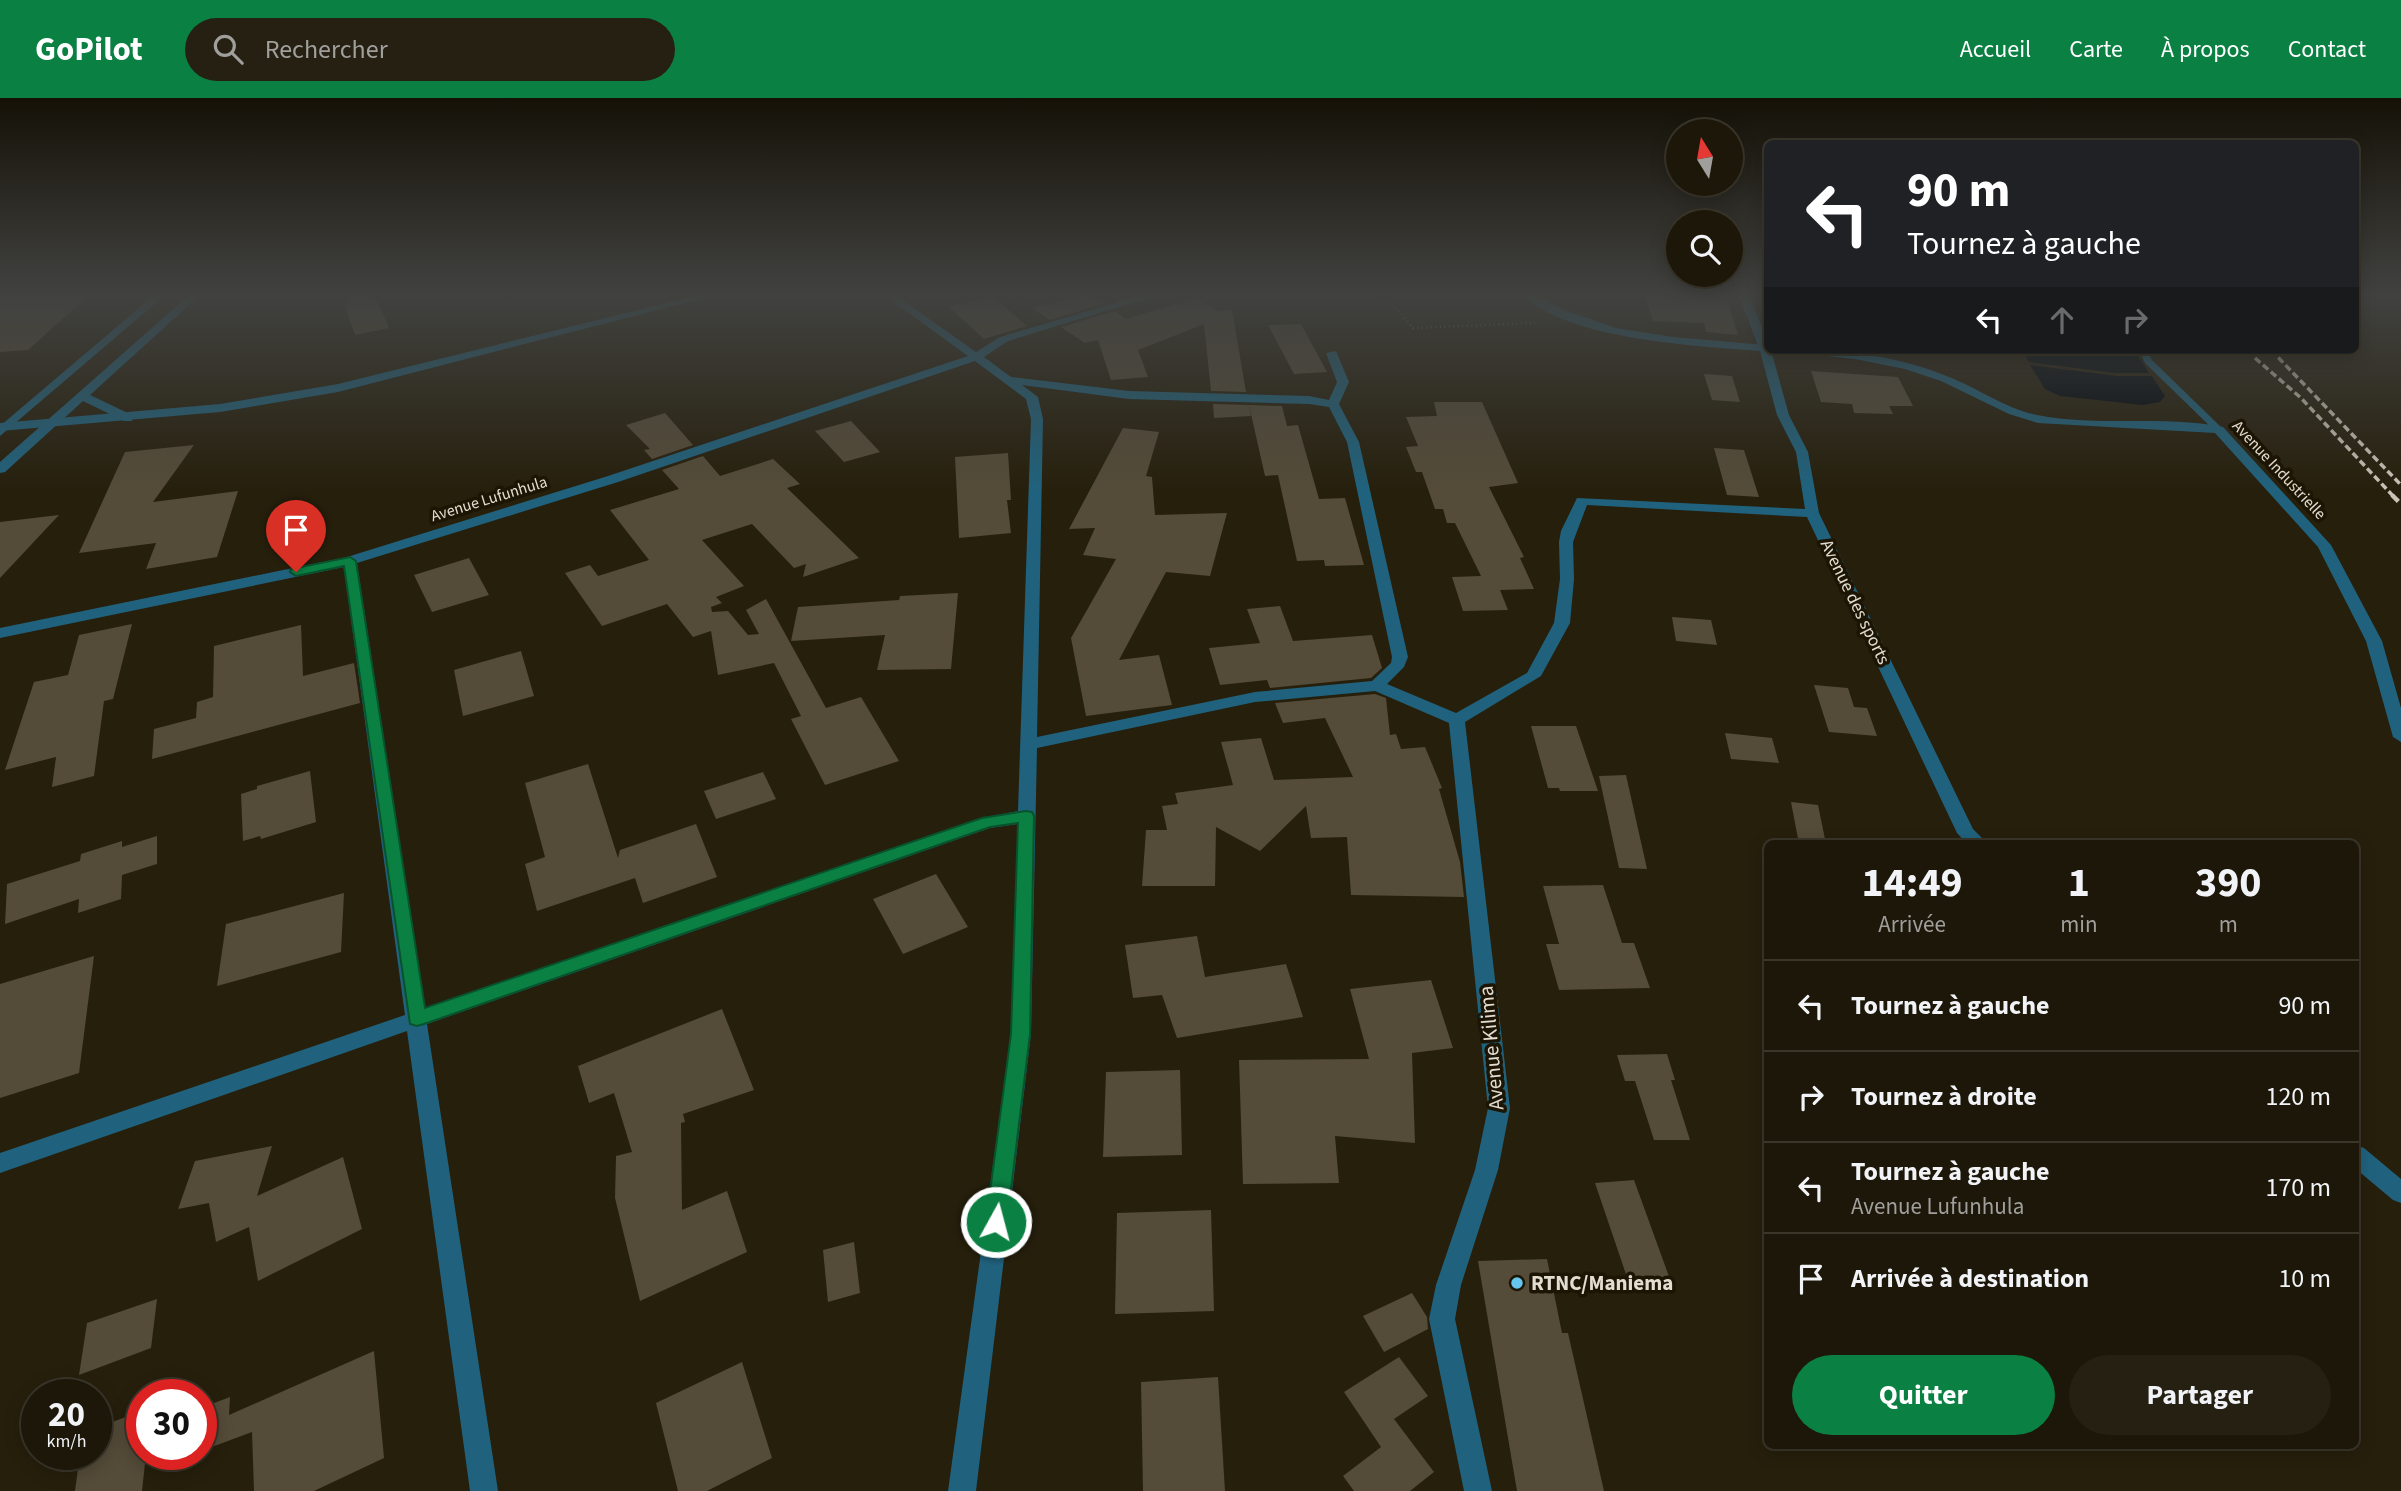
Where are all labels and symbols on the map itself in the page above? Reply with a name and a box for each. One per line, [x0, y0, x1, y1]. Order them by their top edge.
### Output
north arrow [1666, 119, 1743, 196]
street label: Avenue Industrielle [2227, 416, 2331, 524]
street label: Avenue Lufunhula [428, 471, 550, 527]
pin [266, 500, 326, 572]
street label: Avenue des sports [1814, 535, 1896, 669]
street label: Avenue Kilima [1471, 985, 1511, 1111]
position arrow [959, 1185, 1033, 1259]
place label: RTNC/Maniema [1531, 1268, 1673, 1298]
marker: RTNC/Maniema [1509, 1275, 1525, 1291]
speed limit sign: 30 [126, 1379, 217, 1470]

